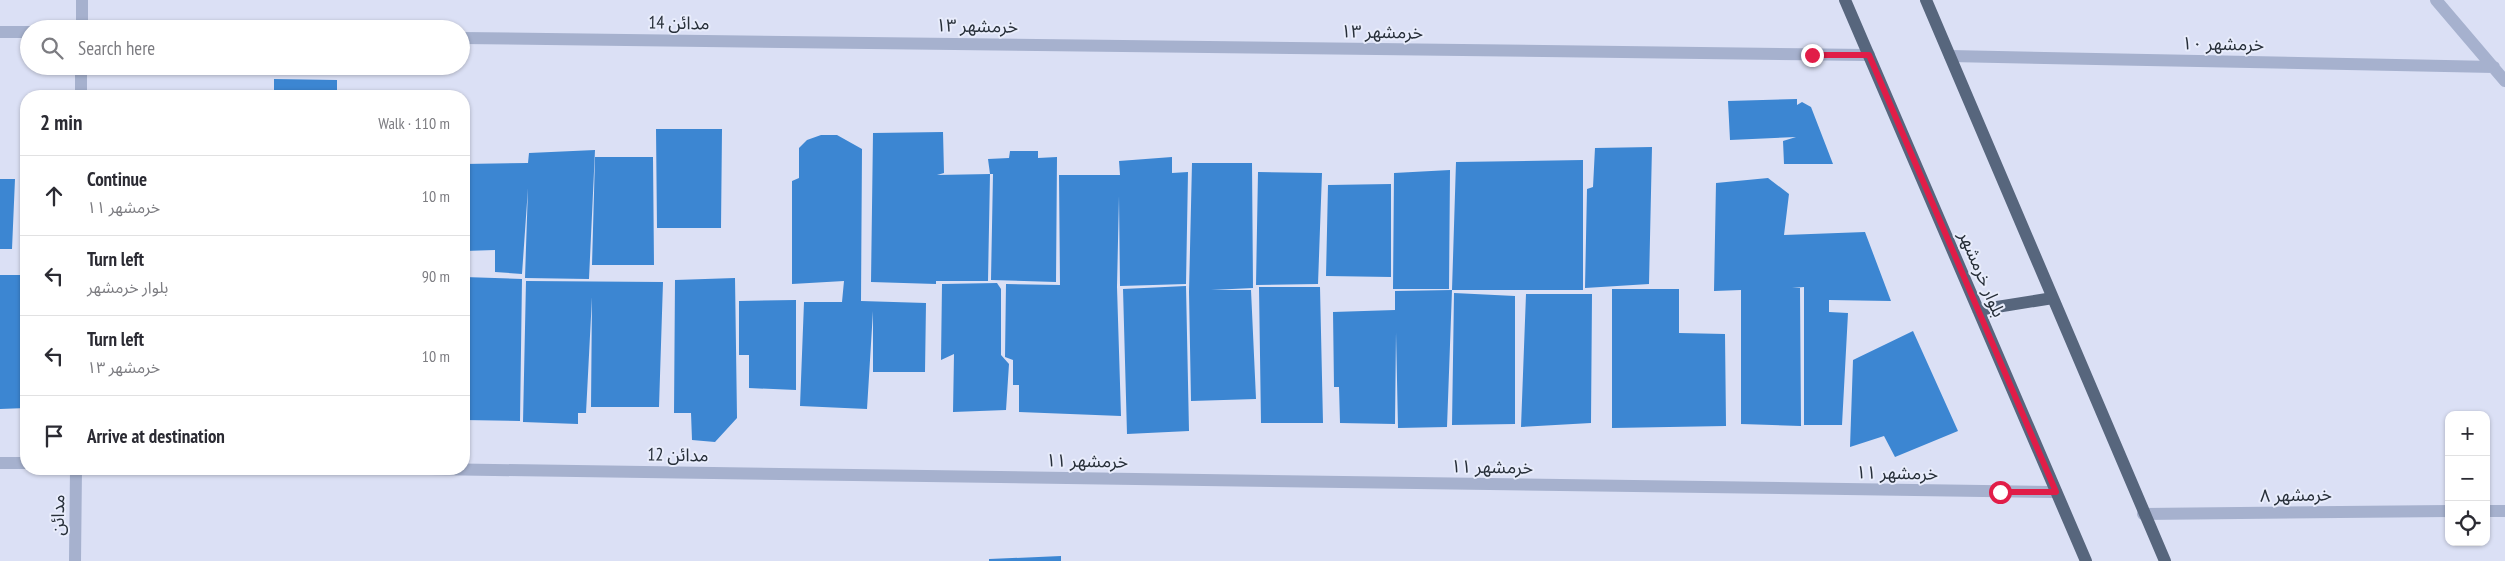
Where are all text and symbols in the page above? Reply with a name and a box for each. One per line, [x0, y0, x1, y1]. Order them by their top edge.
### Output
street label: مدائن 14 [648, 10, 710, 35]
street label: خرمشهر ۱۳ [936, 13, 1018, 38]
street label: خرمشهر ۱۳ [1341, 19, 1423, 44]
search box [20, 20, 470, 75]
street label: خرمشهر ۱۰ [2182, 31, 2264, 56]
icon: search [38, 34, 66, 62]
text: Search here [78, 36, 155, 60]
route end [1801, 44, 1824, 67]
text: 2 min [40, 109, 82, 136]
text: Walk · 110 m [378, 113, 450, 133]
text: Continue [87, 167, 147, 191]
icon: ahead [40, 182, 68, 210]
text: 10 m [422, 186, 450, 206]
text: خرمشهر ۱۱ [87, 197, 160, 217]
street label: بلوار خرمشهر [1954, 226, 2011, 320]
text: Turn left [87, 247, 144, 271]
icon: left [40, 262, 68, 290]
text: 90 m [422, 266, 450, 286]
text: بلوار خرمشهر [87, 277, 168, 297]
text: Turn left [87, 327, 144, 351]
icon: left [40, 342, 68, 370]
text: 10 m [422, 346, 450, 366]
text: خرمشهر ۱۳ [87, 357, 160, 377]
map controls [2445, 411, 2490, 546]
button: + [2445, 411, 2490, 456]
icon: arrive [40, 422, 68, 450]
text: Arrive at destination [87, 424, 225, 448]
street label: مدائن 12 [647, 442, 709, 467]
street label: خرمشهر ۱۱ [1046, 448, 1128, 473]
street label: خرمشهر ۱۱ [1451, 454, 1533, 479]
button: − [2445, 456, 2490, 501]
street label: خرمشهر ۱۱ [1856, 460, 1938, 485]
route start [1989, 481, 2012, 504]
street label: خرمشهر ۸ [2260, 482, 2332, 507]
street label: مدائن [46, 494, 69, 536]
button: locate [2445, 501, 2490, 546]

